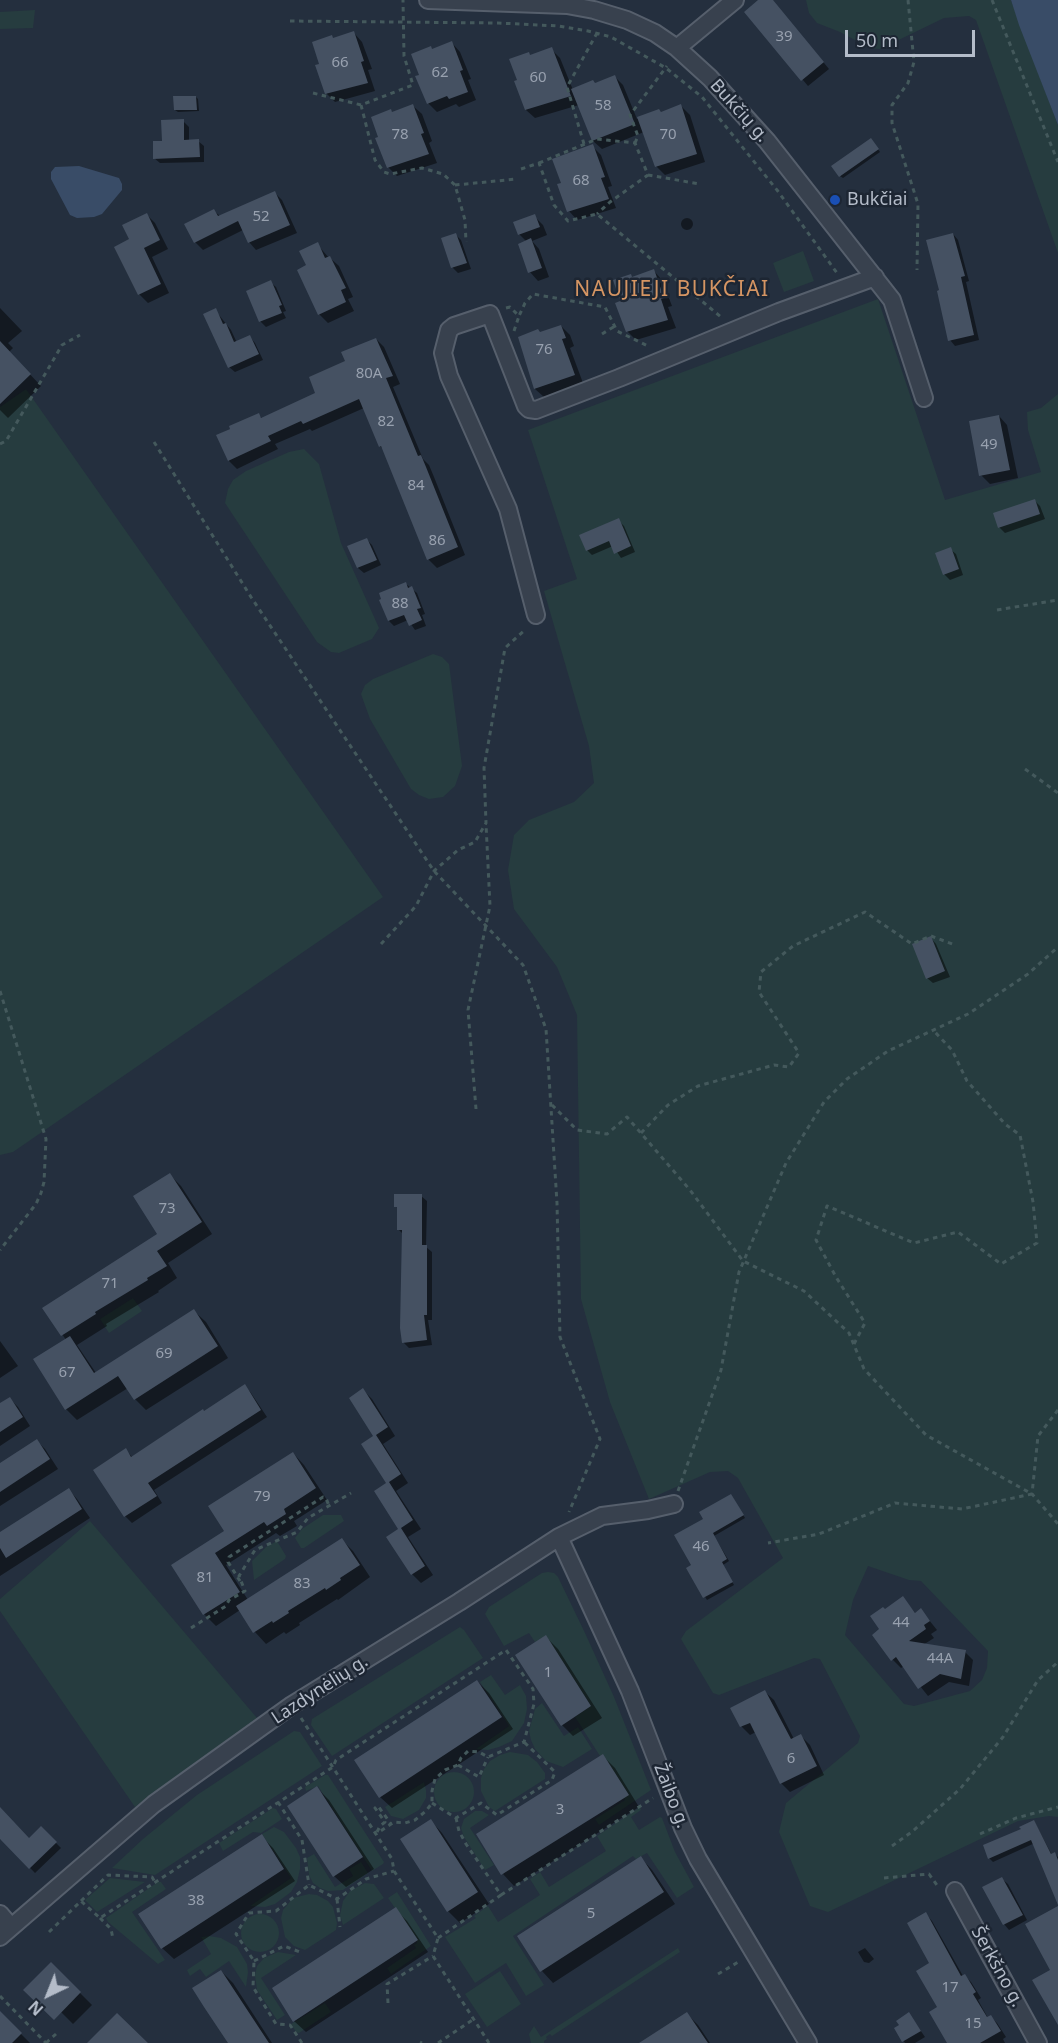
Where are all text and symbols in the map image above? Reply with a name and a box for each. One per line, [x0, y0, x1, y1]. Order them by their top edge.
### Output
scale bar [848, 18, 978, 56]
house number: 39 [775, 28, 793, 46]
text: 50 m [856, 28, 898, 52]
house number: 66 [331, 54, 349, 72]
house number: 62 [431, 64, 449, 82]
house number: 60 [529, 69, 547, 87]
street label: Bukčių g. [705, 75, 773, 147]
house number: 58 [594, 97, 612, 115]
house number: 78 [391, 126, 409, 144]
house number: 70 [659, 126, 677, 144]
house number: 68 [572, 172, 590, 190]
place label: Bukčiai [847, 189, 907, 211]
marker: Bukčiai [828, 193, 842, 207]
house number: 52 [252, 208, 270, 226]
district label: NAUJIEJI BUKČIAI [574, 277, 770, 303]
house number: 76 [535, 341, 553, 359]
house number: 80A [356, 365, 382, 383]
house number: 82 [377, 413, 395, 431]
house number: 49 [980, 436, 998, 454]
house number: 84 [407, 477, 425, 495]
house number: 86 [428, 532, 446, 550]
house number: 88 [391, 595, 409, 613]
house number: 73 [158, 1200, 176, 1218]
house number: 71 [101, 1275, 119, 1293]
house number: 69 [155, 1345, 173, 1363]
house number: 67 [58, 1364, 76, 1382]
house number: 79 [253, 1488, 271, 1506]
house number: 46 [692, 1538, 710, 1556]
house number: 81 [196, 1569, 214, 1587]
house number: 83 [293, 1575, 311, 1593]
house number: 44 [892, 1614, 910, 1632]
house number: 44A [927, 1650, 953, 1668]
street label: Lazdynėlių g. [268, 1651, 372, 1729]
house number: 1 [544, 1664, 552, 1682]
house number: 6 [787, 1750, 795, 1768]
street label: Žaibo g. [649, 1761, 693, 1831]
house number: 3 [556, 1801, 564, 1819]
house number: 38 [187, 1892, 205, 1910]
house number: 5 [587, 1905, 595, 1923]
street label: Šerkšno g. [966, 1923, 1028, 2011]
north arrow [18, 1965, 78, 2025]
house number: 17 [941, 1979, 959, 1997]
text: N [23, 1996, 48, 2021]
house number: 15 [964, 2015, 982, 2033]

